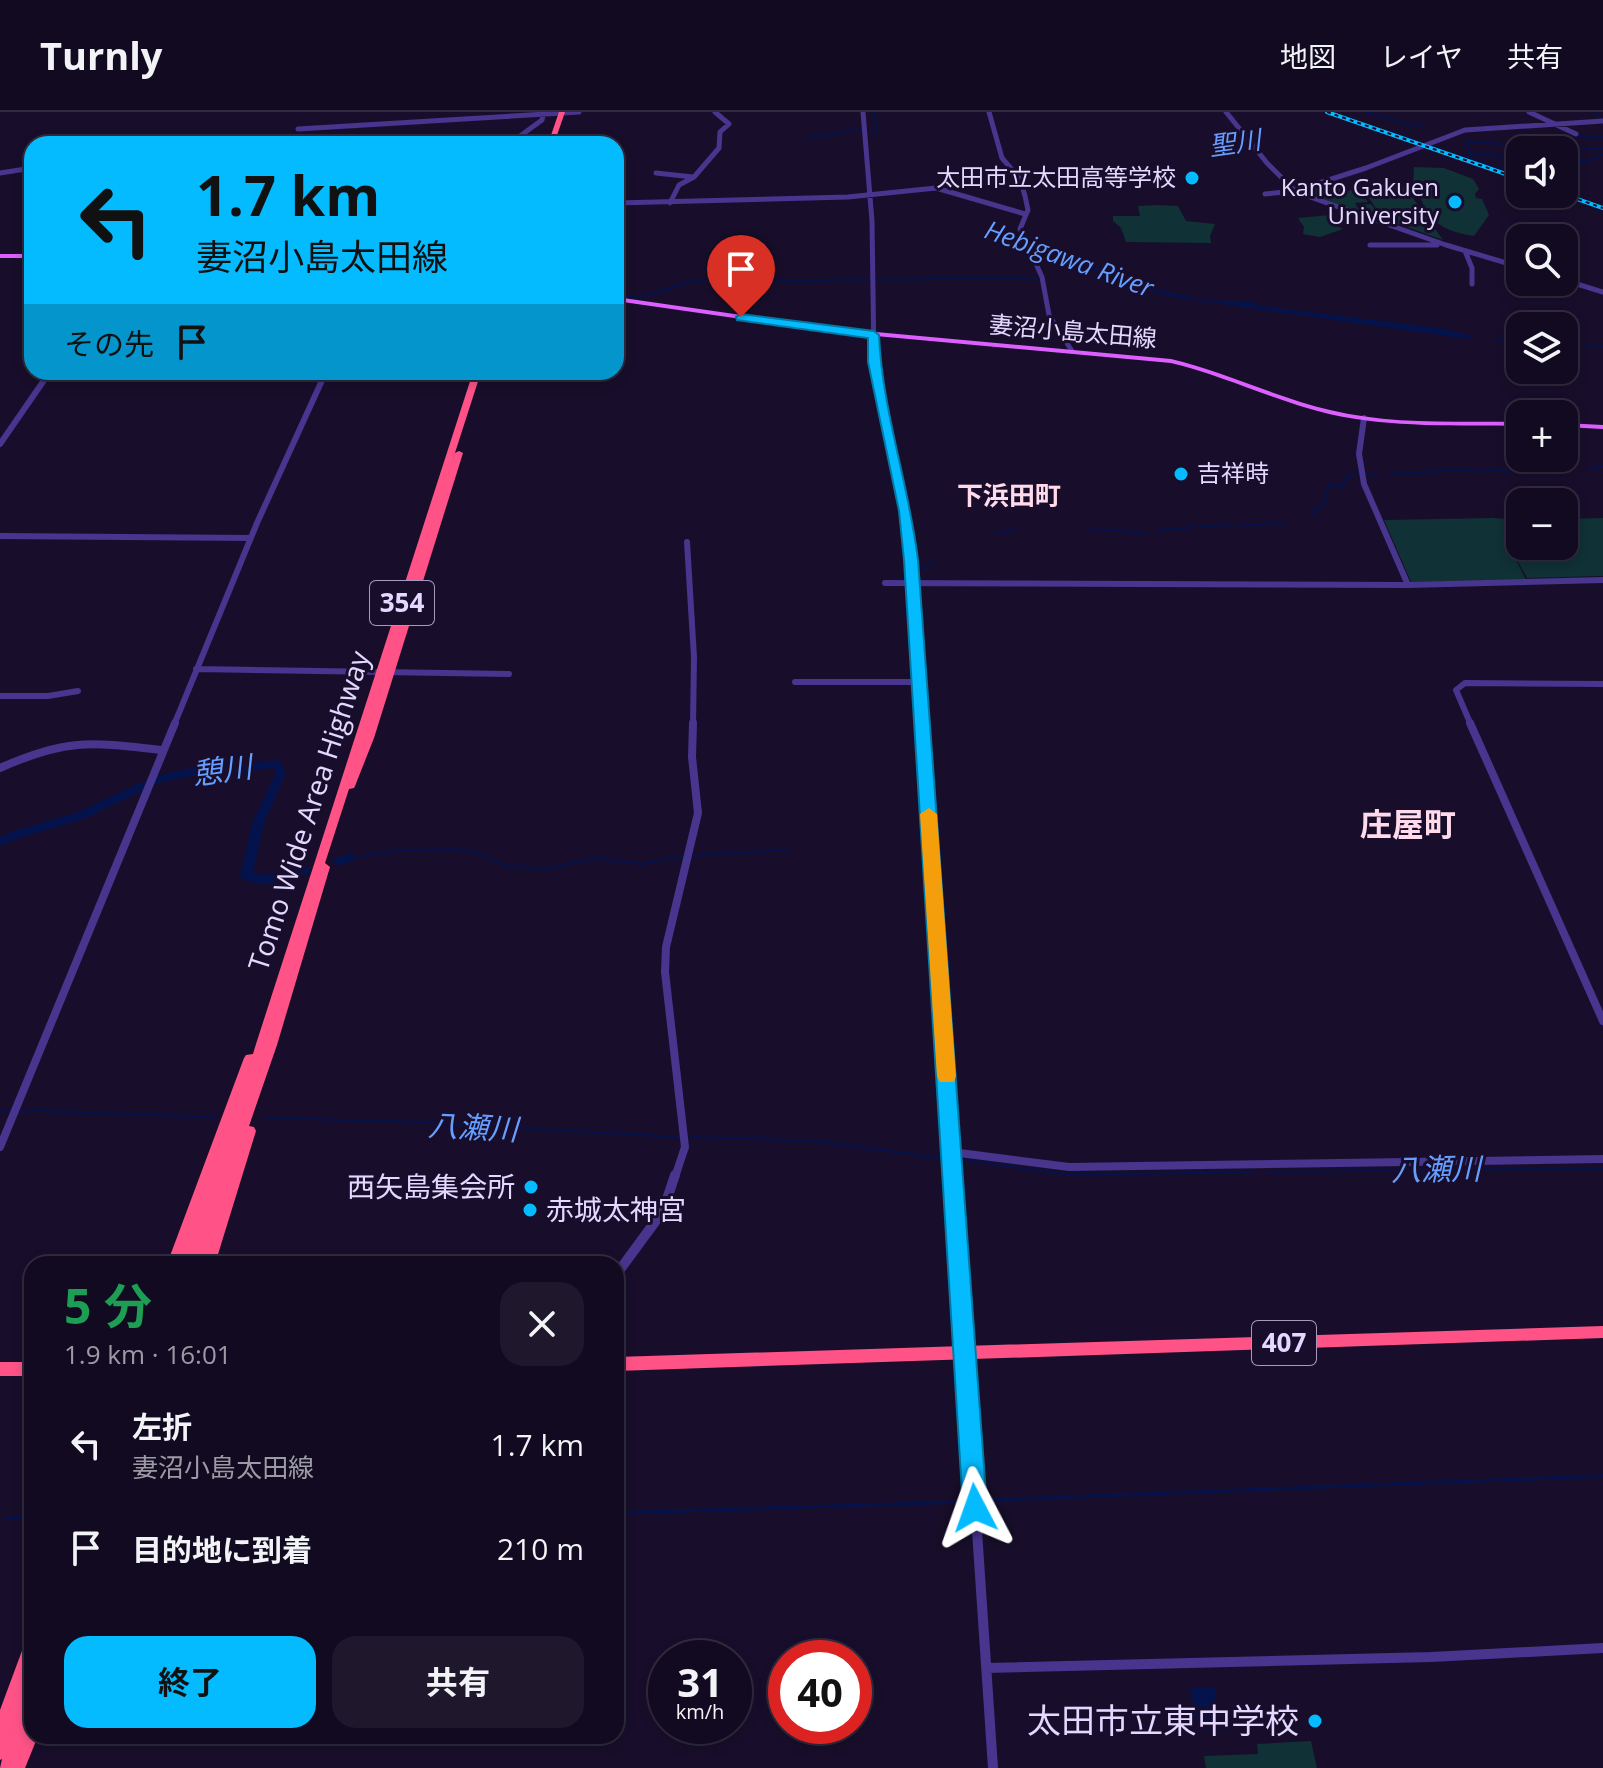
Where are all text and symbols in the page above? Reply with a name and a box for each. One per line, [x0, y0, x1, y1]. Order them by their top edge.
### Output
text: Turnly [40, 29, 162, 81]
text: 地図 [1280, 37, 1336, 75]
text: レイヤ [1380, 37, 1463, 75]
text: 共有 [1507, 37, 1563, 75]
water label: 聖川 [1207, 120, 1266, 163]
map controls [1506, 136, 1578, 560]
button: sound [1506, 136, 1578, 208]
text: 1.7 km [196, 156, 380, 232]
place label: 太田市立太田高等学校 [936, 160, 1176, 193]
icon: left [64, 168, 168, 272]
marker: 太田市立太田高等学校 [1183, 169, 1201, 187]
place label: Kanto Gakuen University [1281, 170, 1440, 231]
marker: Kanto Gakuen University [1446, 193, 1464, 211]
water label: Hebigawa River [980, 211, 1160, 306]
button: search [1506, 224, 1578, 296]
text: 妻沼小島太田線 [196, 232, 448, 281]
pin [707, 235, 775, 317]
icon: arrive [719, 247, 763, 291]
street label: 妻沼小島太田線 [988, 307, 1158, 354]
button: layers [1506, 312, 1578, 384]
icon: arrive [170, 320, 214, 364]
text: その先 [64, 323, 154, 364]
button: + [1506, 400, 1578, 472]
place label: 吉祥時 [1197, 456, 1269, 489]
marker: 吉祥時 [1172, 465, 1190, 483]
district label: 下浜田町 [957, 477, 1061, 513]
button: − [1506, 488, 1578, 560]
road number: 354 [370, 581, 434, 625]
street label: Tomo Wide Area Highway [238, 645, 378, 976]
water label: 憩川 [189, 745, 257, 794]
district label: 庄屋町 [1360, 802, 1456, 845]
water label: 八瀬川 [427, 1104, 522, 1149]
water label: 八瀬川 [1391, 1147, 1484, 1190]
place label: 西矢島集会所 [347, 1167, 515, 1205]
marker: 西矢島集会所 [522, 1178, 540, 1196]
place label: 赤城太神宮 [546, 1190, 686, 1228]
marker: 赤城太神宮 [521, 1201, 539, 1219]
text: 5 分 [64, 1273, 152, 1338]
button: close [500, 1282, 584, 1366]
road number: 407 [1252, 1321, 1316, 1365]
text: 1.9 km · 16:01 [64, 1336, 232, 1372]
text: 左折 [132, 1406, 192, 1447]
icon: left [64, 1422, 108, 1466]
text: 1.7 km [490, 1424, 584, 1465]
text: 妻沼小島太田線 [132, 1449, 314, 1485]
position arrow [933, 1466, 1017, 1550]
icon: arrive [64, 1526, 108, 1570]
text: 210 m [497, 1528, 584, 1569]
text: 目的地に到着 [132, 1529, 312, 1570]
button: 終了 [64, 1636, 316, 1728]
button: 共有 [332, 1636, 584, 1728]
speed limit sign: 40 [768, 1640, 872, 1744]
text: 31 [677, 1654, 723, 1709]
place label: 太田市立東中学校 [1027, 1697, 1299, 1743]
text: km/h [676, 1698, 724, 1725]
marker: 太田市立東中学校 [1306, 1712, 1324, 1730]

